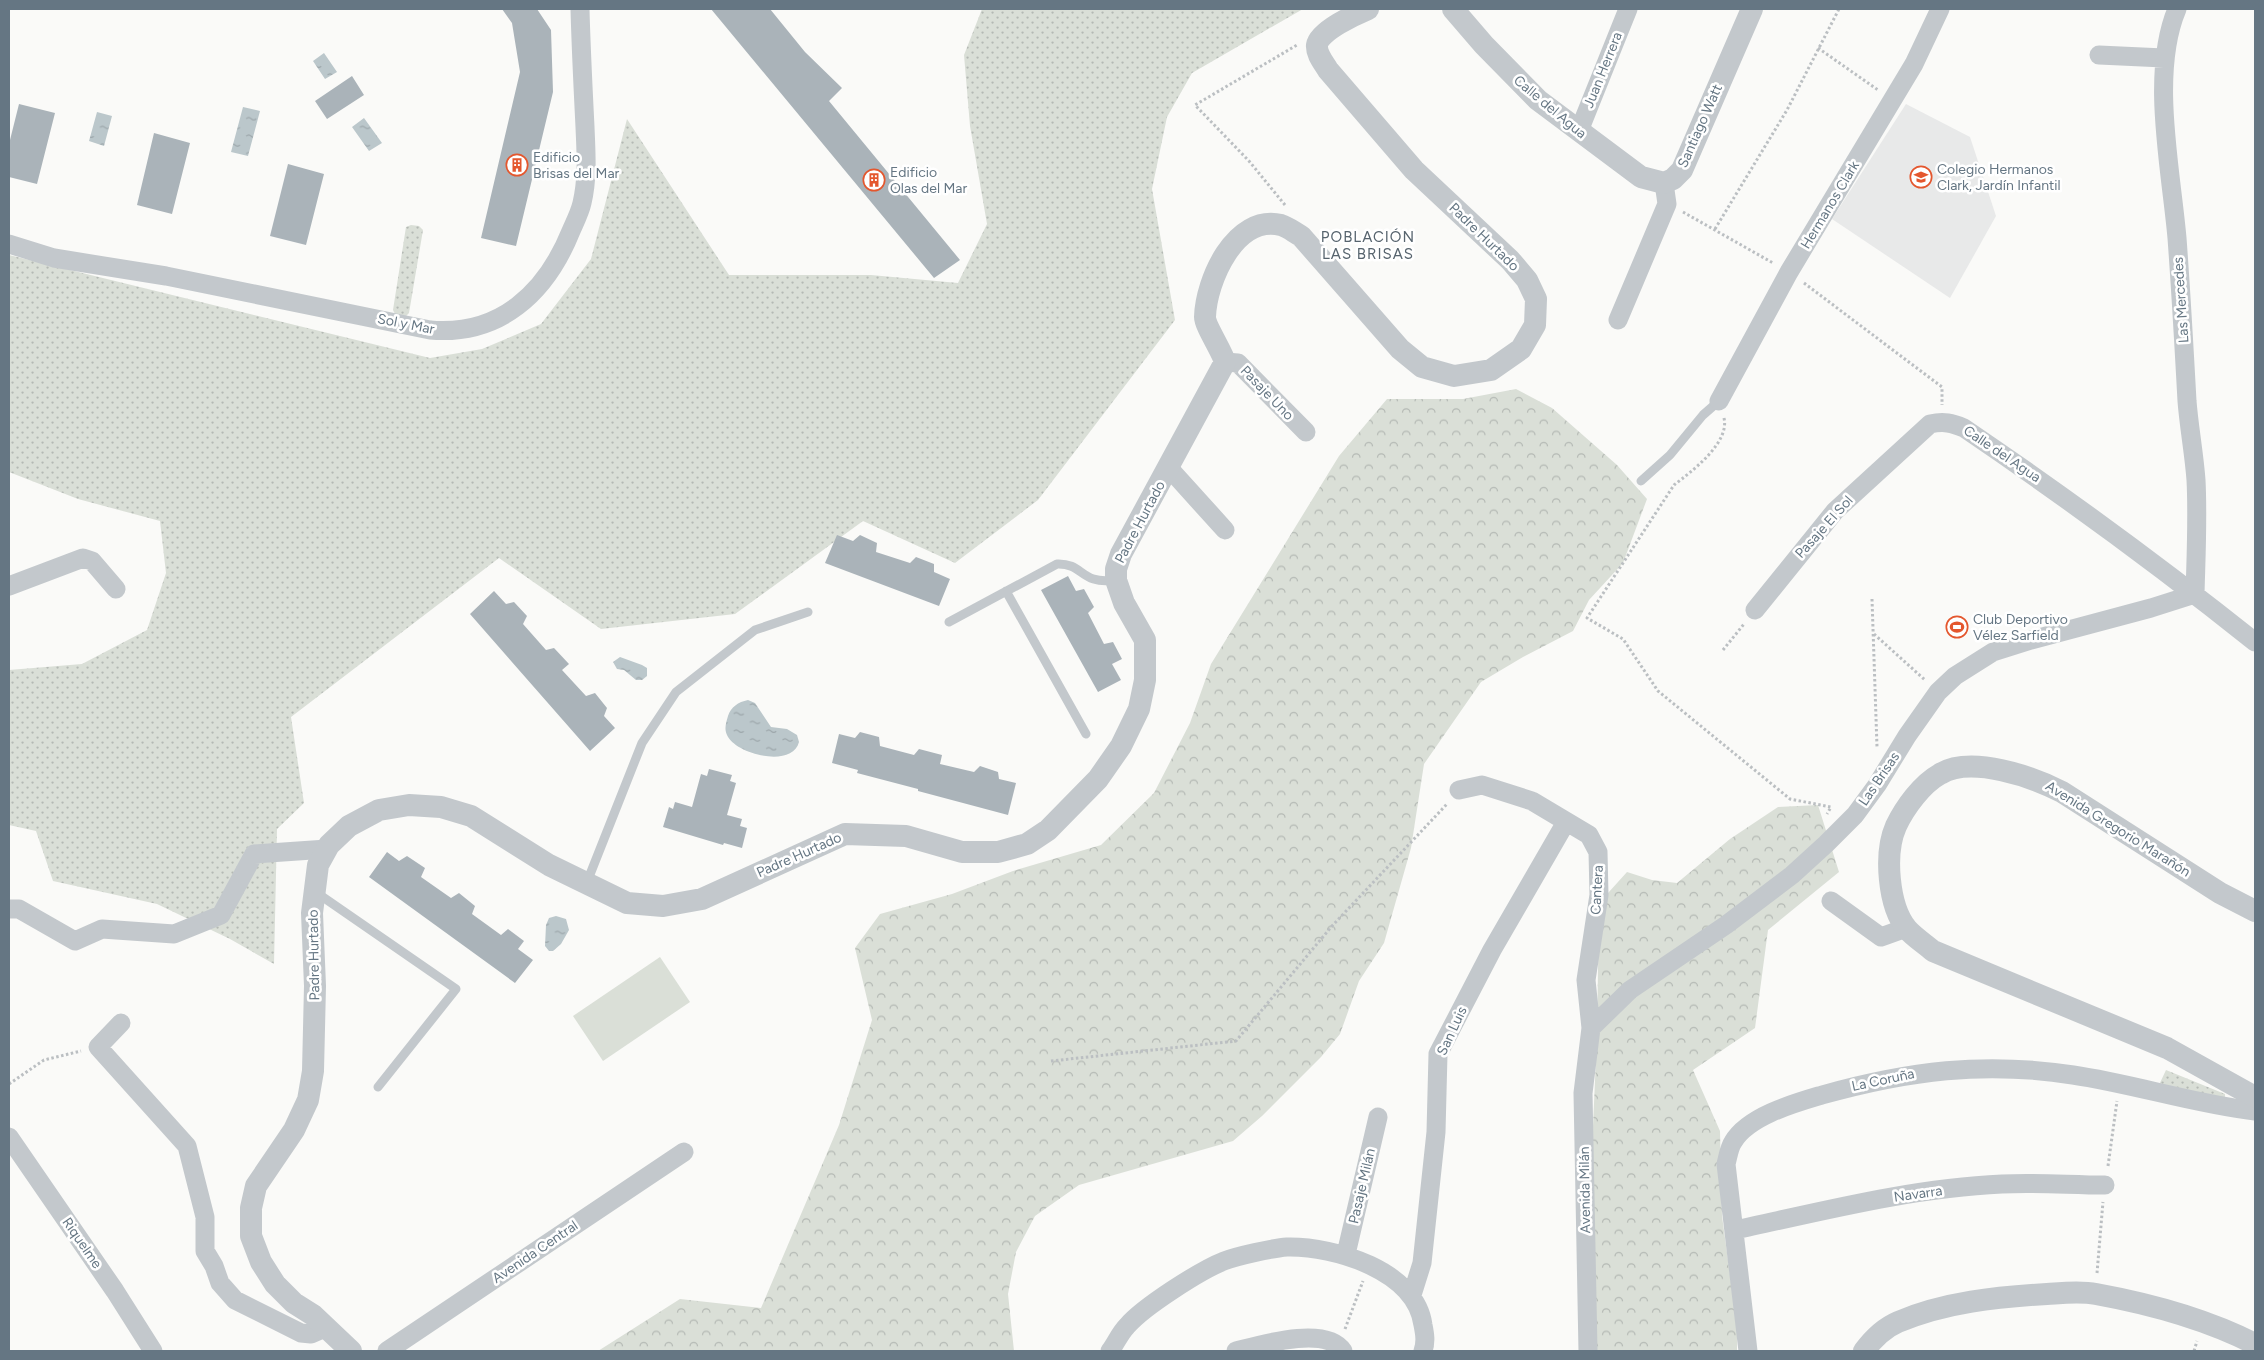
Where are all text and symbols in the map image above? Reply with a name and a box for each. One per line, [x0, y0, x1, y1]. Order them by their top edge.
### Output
street label: Juan Herrera [1580, 29, 1626, 111]
street label: Calle del Agua [1510, 72, 1590, 142]
street label: Santiago Watt [1674, 82, 1726, 170]
place label: Edificio Brisas del Mar [533, 149, 620, 182]
building icon: Edificio Brisas del Mar [505, 153, 529, 177]
street label: Hermanos Clark [1797, 158, 1863, 252]
place label: Colegio Hermanos Clark, Jardín Infantil [1937, 161, 2061, 194]
place label: Edificio Olas del Mar [890, 164, 967, 197]
school or university icon: Colegio Hermanos Clark, Jardín Infantil [1909, 165, 1933, 189]
building icon: Edificio Olas del Mar [862, 168, 886, 192]
street label: Padre Hurtado [1445, 199, 1523, 275]
district label: POBLACIÓN LAS BRISAS [1321, 228, 1415, 263]
street label: Las Mercedes [2170, 256, 2192, 344]
street label: Sol y Mar [376, 310, 436, 338]
street label: Pasaje Uno [1237, 362, 1297, 424]
street label: Calle del Agua [1960, 422, 2044, 486]
street label: Padre Hurtado [1111, 478, 1169, 566]
street label: Pasaje El Sol [1791, 492, 1857, 562]
place label: Club Deportivo Vélez Sarfield [1973, 611, 2068, 644]
sports icon: Club Deportivo Vélez Sarfield [1945, 615, 1969, 639]
street label: Las Brisas [1855, 749, 1903, 809]
street label: Avenida Gregorio Marañón [2042, 777, 2194, 881]
street label: Padre Hurtado [754, 829, 844, 881]
street label: Cantera [1587, 865, 1607, 915]
street label: Padre Hurtado [305, 909, 323, 1001]
street label: San Luis [1433, 1004, 1471, 1058]
street label: La Coruña [1850, 1065, 1916, 1095]
street label: Avenida Milán [1576, 1146, 1594, 1234]
street label: Pasaje Milán [1345, 1147, 1379, 1225]
street label: Navarra [1893, 1182, 1943, 1206]
street label: Riquelme [58, 1214, 106, 1272]
street label: Avenida Central [489, 1217, 581, 1287]

